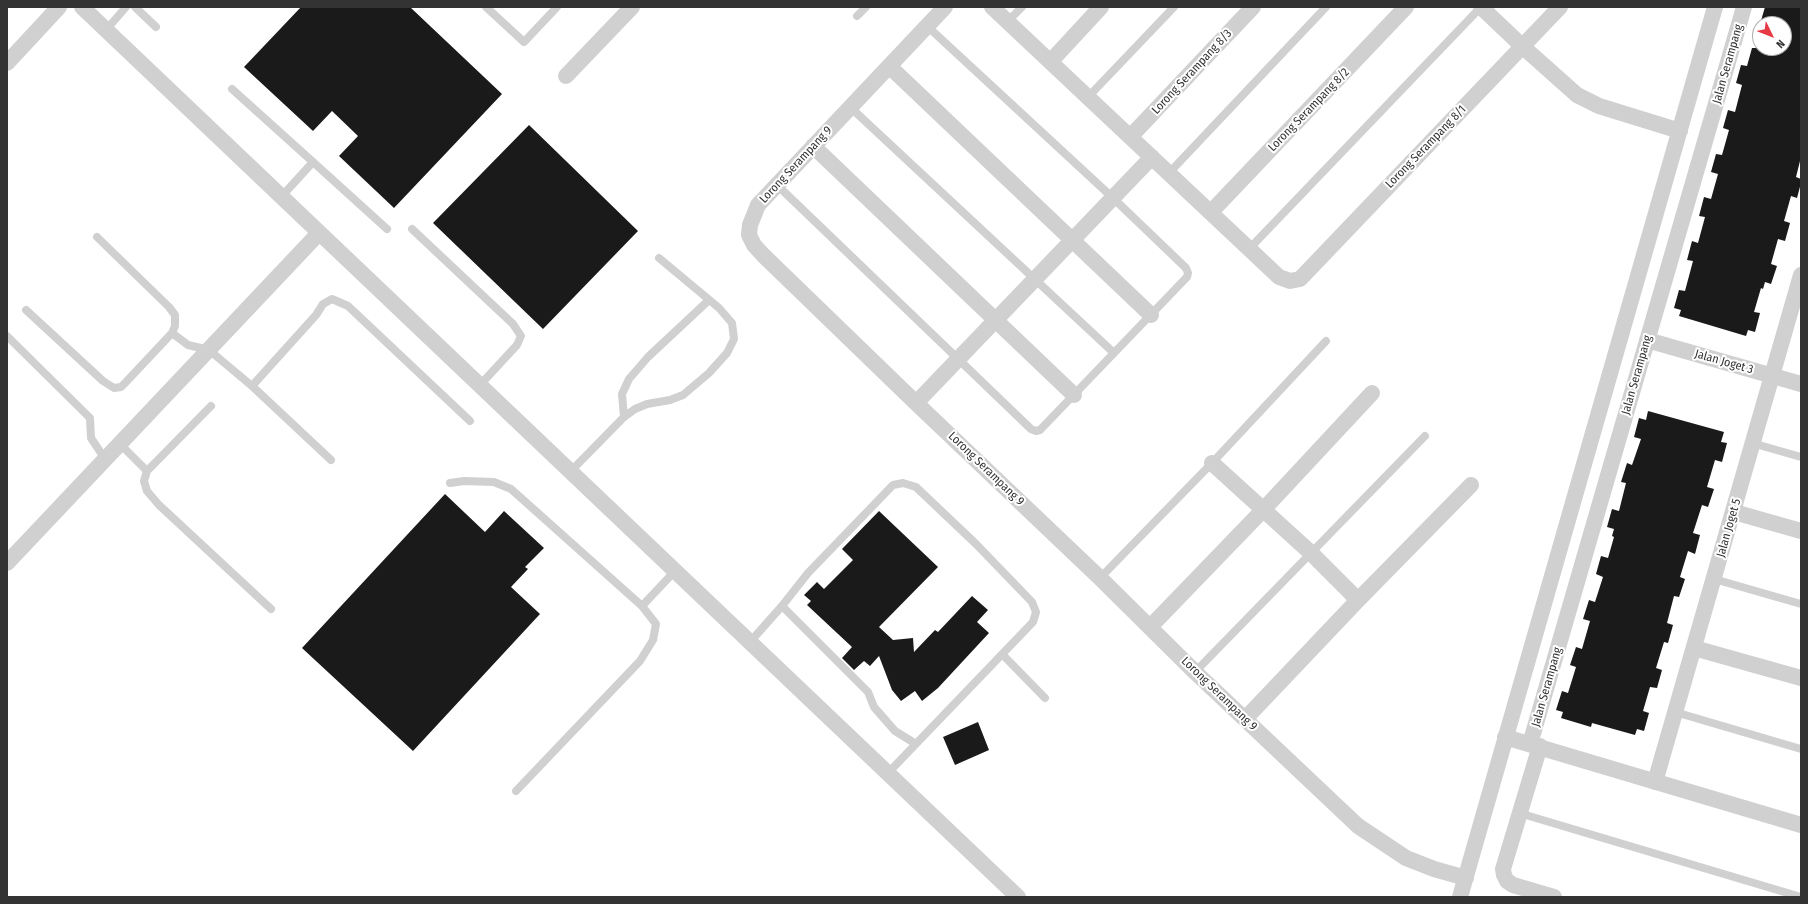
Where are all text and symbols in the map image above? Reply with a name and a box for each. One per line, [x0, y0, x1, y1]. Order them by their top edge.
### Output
north arrow [1752, 16, 1792, 56]
street label: Jalan Serampang [1710, 23, 1746, 105]
street label: Lorong Serampang 8/3 [1149, 27, 1235, 117]
text: N [1773, 37, 1787, 51]
street label: Lorong Serampang 8/2 [1265, 65, 1353, 155]
street label: Lorong Serampang 8/1 [1383, 103, 1469, 191]
street label: Lorong Serampang 9 [757, 124, 835, 206]
street label: Jalan Serampang [1619, 334, 1655, 416]
street label: Jalan Joget 3 [1693, 347, 1755, 377]
street label: Lorong Serampang 9 [945, 429, 1027, 509]
street label: Jalan Joget 5 [1714, 497, 1744, 559]
street label: Jalan Serampang [1529, 646, 1565, 728]
street label: Lorong Serampang 9 [1178, 654, 1260, 734]

